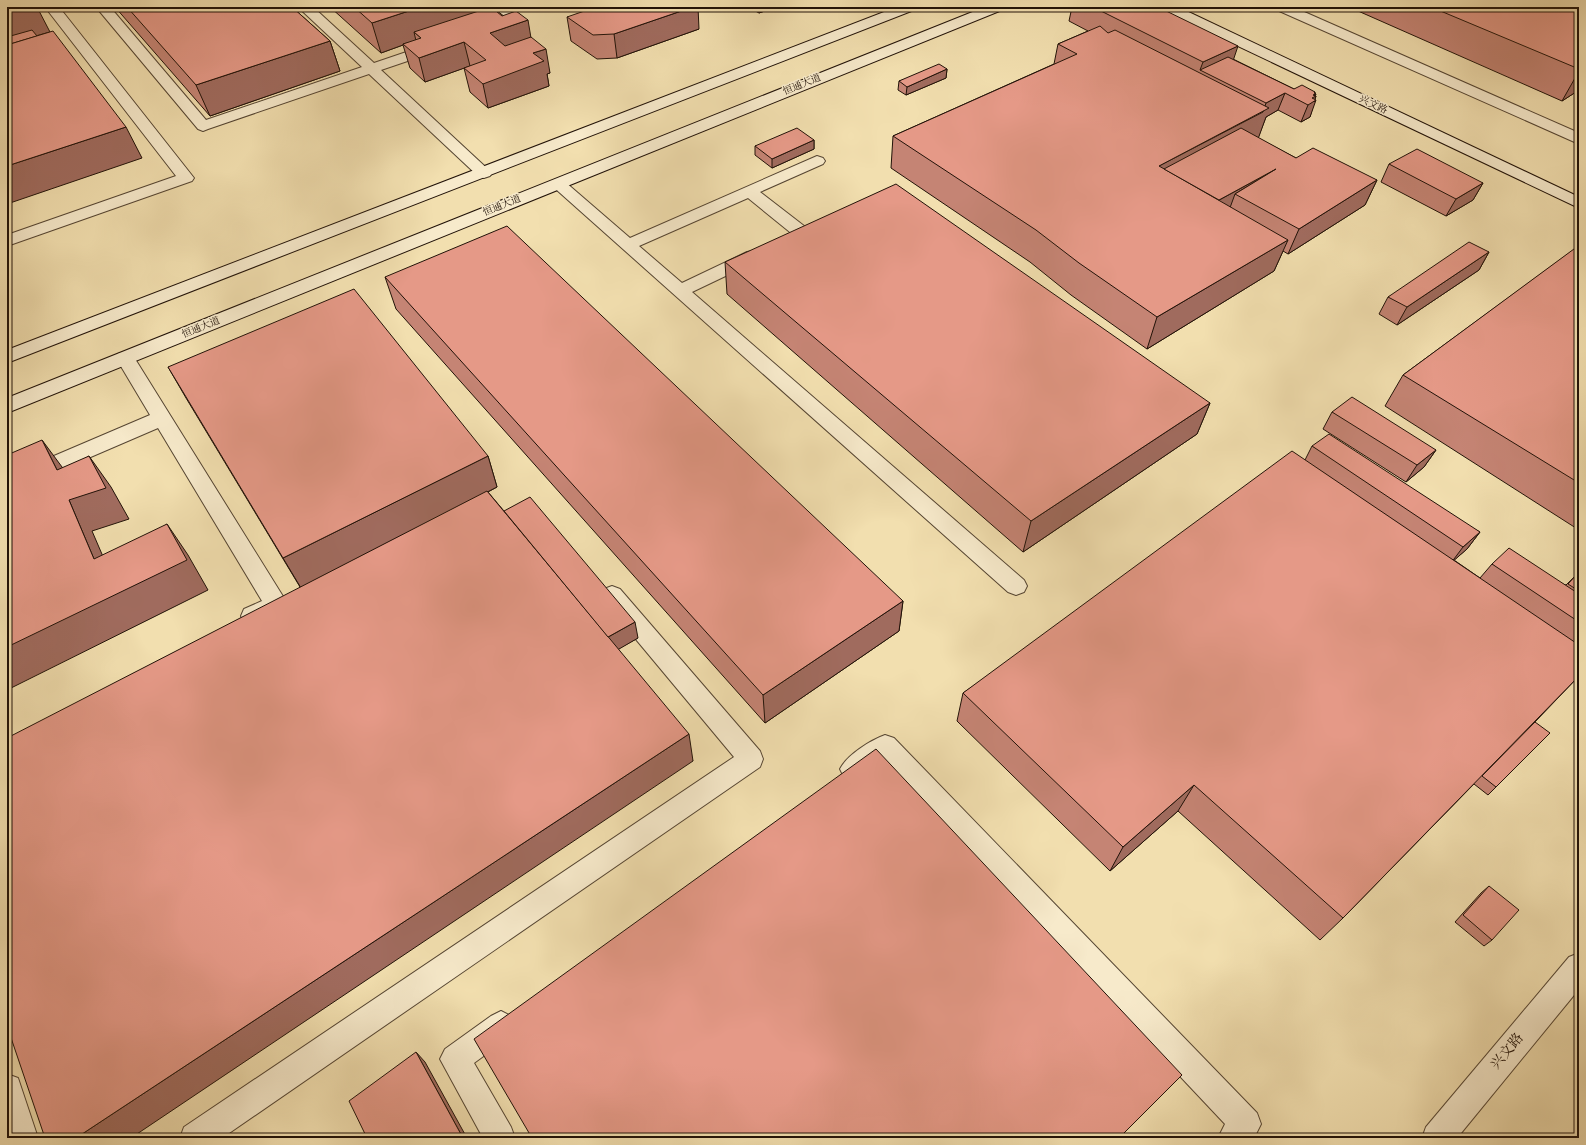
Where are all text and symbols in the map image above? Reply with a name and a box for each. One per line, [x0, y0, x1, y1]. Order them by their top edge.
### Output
street label: 恒通大道 [781, 71, 823, 99]
street label: 兴文路 [1356, 92, 1390, 118]
street label: 恒通大道 [481, 192, 523, 220]
street label: 恒通大道 [180, 314, 222, 342]
street label: 兴文路 [1487, 1029, 1529, 1075]

